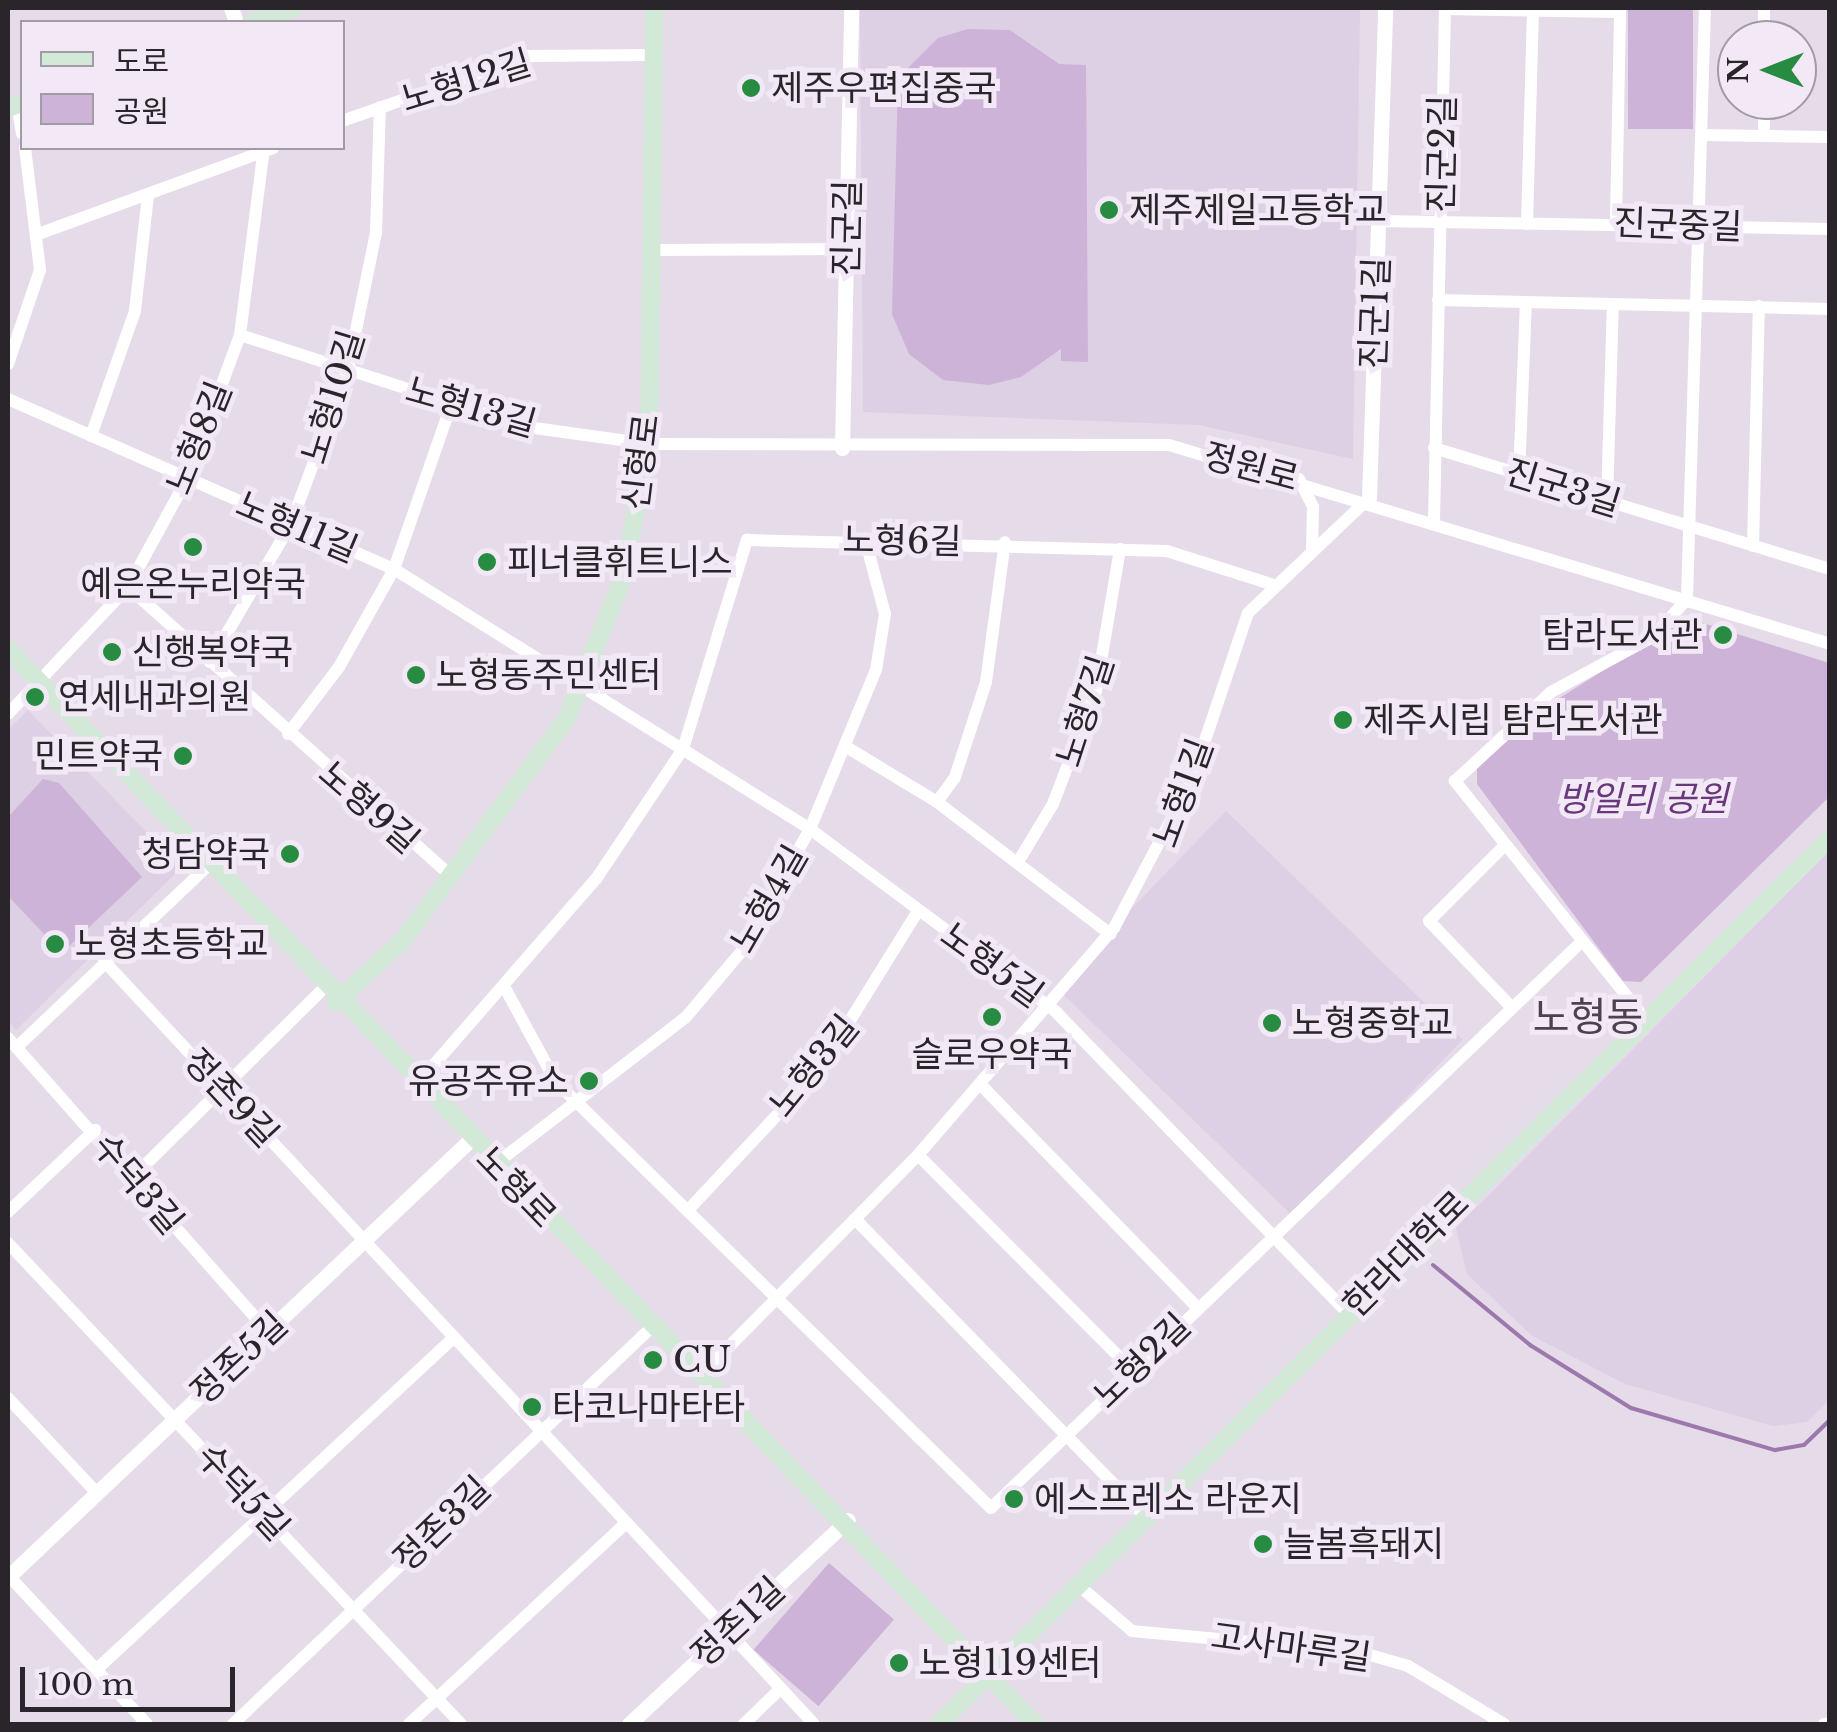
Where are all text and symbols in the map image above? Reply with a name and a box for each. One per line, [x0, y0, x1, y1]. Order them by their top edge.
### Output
legend [20, 20, 345, 150]
north arrow [1717, 20, 1817, 120]
street label: 노형12길 [396, 41, 536, 121]
text: 도로 [114, 43, 169, 80]
text: N [1721, 57, 1756, 83]
place label: 제주우편집중국 [771, 67, 996, 109]
marker: 제주우편집중국 [740, 77, 762, 99]
text: 공원 [114, 93, 169, 130]
street label: 진군2길 [1420, 95, 1464, 213]
street label: 진군길 [825, 179, 869, 277]
place label: 제주제일고등학교 [1129, 189, 1387, 231]
marker: 제주제일고등학교 [1098, 199, 1120, 221]
street label: 진군중길 [1613, 202, 1743, 248]
street label: 진군1길 [1352, 256, 1398, 370]
street label: 노형10길 [293, 325, 373, 469]
street label: 노형13길 [401, 368, 541, 446]
street label: 노형8길 [157, 376, 241, 500]
street label: 신형로 [614, 412, 668, 512]
street label: 정원로 [1199, 434, 1303, 500]
street label: 진군3길 [1500, 451, 1626, 525]
street label: 노형11길 [230, 483, 364, 571]
street label: 노형6길 [842, 519, 962, 563]
marker: 예은온누리약국 [182, 536, 204, 558]
place label: 피너클휘트니스 [507, 541, 732, 583]
marker: 피너클휘트니스 [476, 551, 498, 573]
place label: 예은온누리약국 [80, 563, 306, 605]
place label: 탐라도서관 [1542, 614, 1703, 656]
marker: 탐라도서관 [1712, 624, 1734, 646]
place label: 신행복약국 [132, 631, 293, 673]
marker: 신행복약국 [101, 641, 123, 663]
street label: 노형7길 [1047, 650, 1123, 772]
place label: 노형동주민센터 [436, 654, 661, 696]
marker: 노형동주민센터 [405, 664, 427, 686]
place label: 연세내과의원 [58, 676, 251, 718]
marker: 연세내과의원 [22, 684, 48, 710]
place label: 제주시립 탐라도서관 [1363, 699, 1663, 741]
marker: 제주시립 탐라도서관 [1332, 709, 1354, 731]
street label: 노형1길 [1144, 733, 1222, 853]
place label: 민트약국 [34, 735, 163, 777]
marker: 민트약국 [172, 745, 194, 767]
street label: 노형9길 [310, 752, 428, 862]
park label: 방일리 공원 [1558, 778, 1728, 820]
place label: 청담약국 [141, 833, 270, 875]
street label: 노형4길 [722, 838, 816, 960]
marker: 청담약국 [279, 843, 301, 865]
street label: 노형5길 [933, 914, 1051, 1016]
place label: 노형초등학교 [75, 923, 268, 965]
marker: 노형초등학교 [44, 933, 66, 955]
district label: 노형동 [1533, 993, 1643, 1041]
place label: 노형중학교 [1292, 1002, 1453, 1044]
marker: 슬로우약국 [981, 1006, 1003, 1028]
street label: 노형3길 [760, 1007, 868, 1125]
marker: 노형중학교 [1261, 1012, 1283, 1034]
place label: 슬로우약국 [912, 1033, 1072, 1075]
street label: 정존9길 [175, 1040, 287, 1156]
place label: 유공주유소 [408, 1060, 569, 1102]
marker: 유공주유소 [578, 1070, 600, 1092]
street label: 수덕3길 [84, 1125, 192, 1243]
street label: 노형로 [467, 1138, 565, 1236]
street label: 한라대학로 [1334, 1182, 1478, 1326]
street label: 정존5길 [182, 1303, 296, 1413]
street label: 노형2길 [1085, 1305, 1199, 1417]
place label: CU [673, 1339, 731, 1381]
marker: CU [642, 1349, 664, 1371]
place label: 타코나마타타 [552, 1386, 745, 1428]
marker: 타코나마타타 [521, 1396, 543, 1418]
street label: 수덕5길 [188, 1435, 298, 1549]
street label: 정존3길 [385, 1468, 499, 1580]
place label: 에스프레소 라운지 [1034, 1478, 1302, 1520]
marker: 에스프레소 라운지 [1003, 1488, 1025, 1510]
place label: 늘봄흑돼지 [1283, 1523, 1444, 1565]
marker: 늘봄흑돼지 [1252, 1533, 1274, 1555]
street label: 정존1길 [683, 1568, 793, 1676]
street label: 고사마루길 [1208, 1615, 1374, 1679]
place label: 노형119센터 [919, 1642, 1102, 1684]
scale bar [25, 1647, 240, 1709]
marker: 노형119센터 [888, 1652, 910, 1674]
text: 100 m [37, 1666, 134, 1703]

